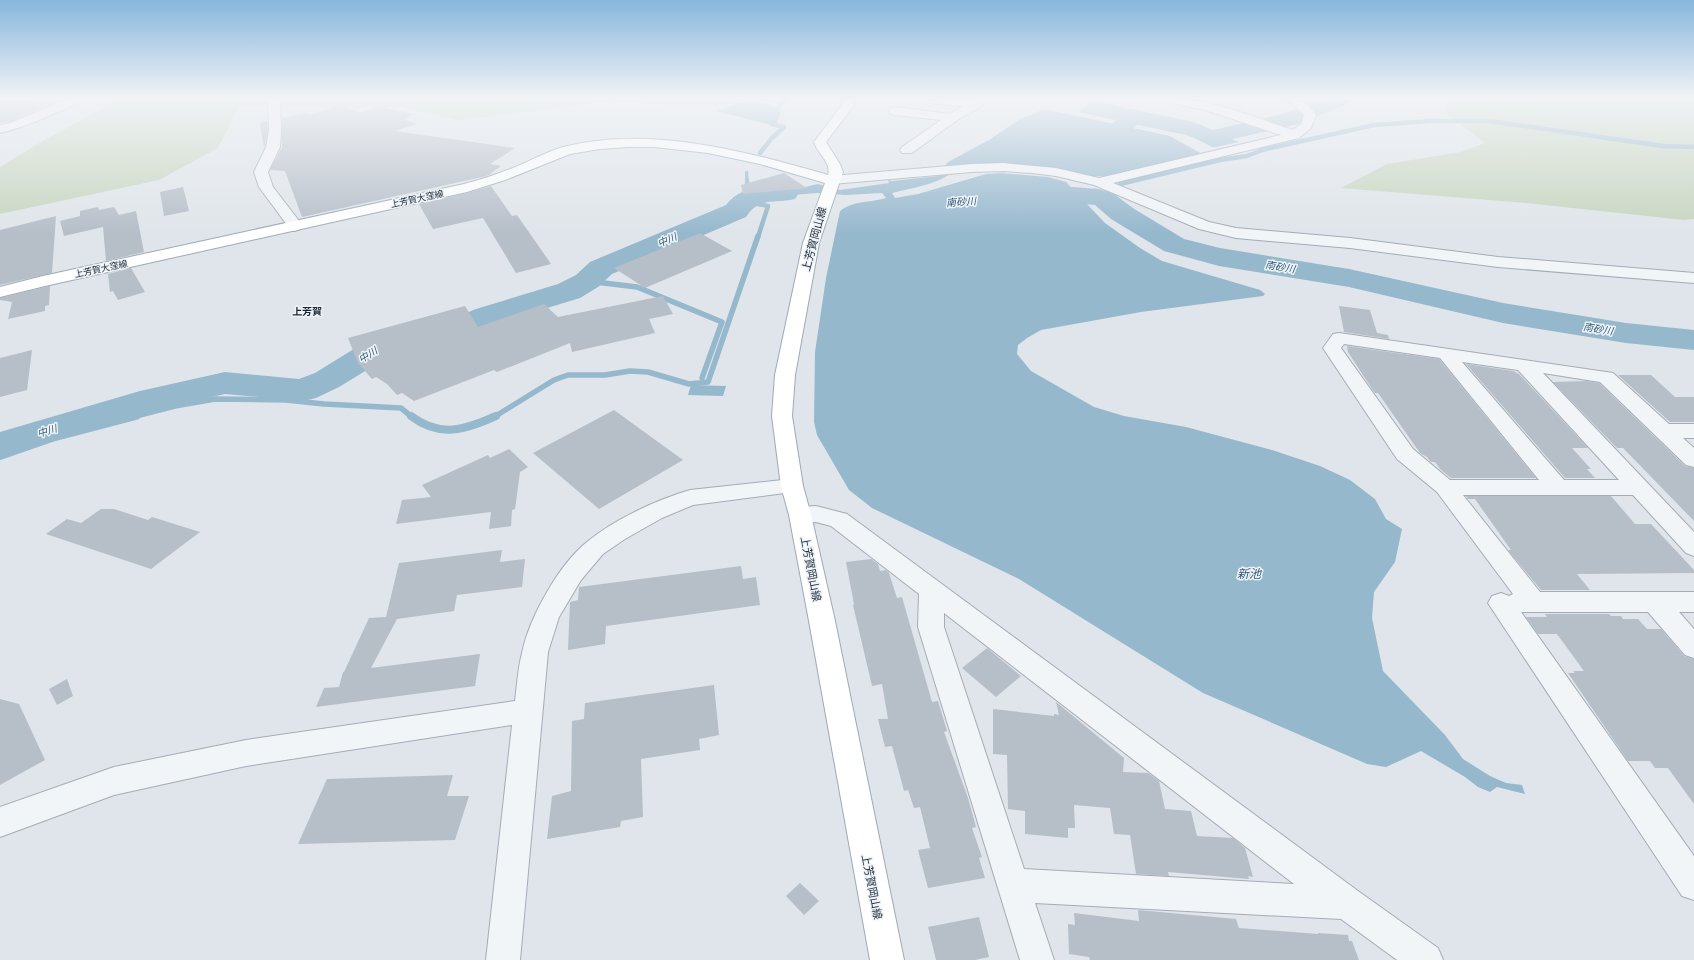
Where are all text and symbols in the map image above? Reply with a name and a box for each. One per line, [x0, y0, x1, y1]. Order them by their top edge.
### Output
street label: 上芳賀大窪線 [389, 187, 446, 210]
water label: 南砂川 [946, 194, 977, 210]
street label: 上芳賀岡山線 [799, 205, 829, 273]
water label: 中川 [655, 230, 680, 250]
street label: 上芳賀大窪線 [73, 257, 130, 280]
water label: 南砂川 [1264, 258, 1297, 276]
district label: 上芳賀 [292, 305, 322, 318]
water label: 南砂川 [1582, 320, 1615, 338]
water label: 中川 [356, 344, 381, 366]
water label: 中川 [36, 422, 59, 440]
street label: 上芳賀岡山線 [798, 535, 824, 603]
water label: 新池 [1237, 566, 1262, 582]
street label: 上芳賀岡山線 [859, 853, 885, 921]

